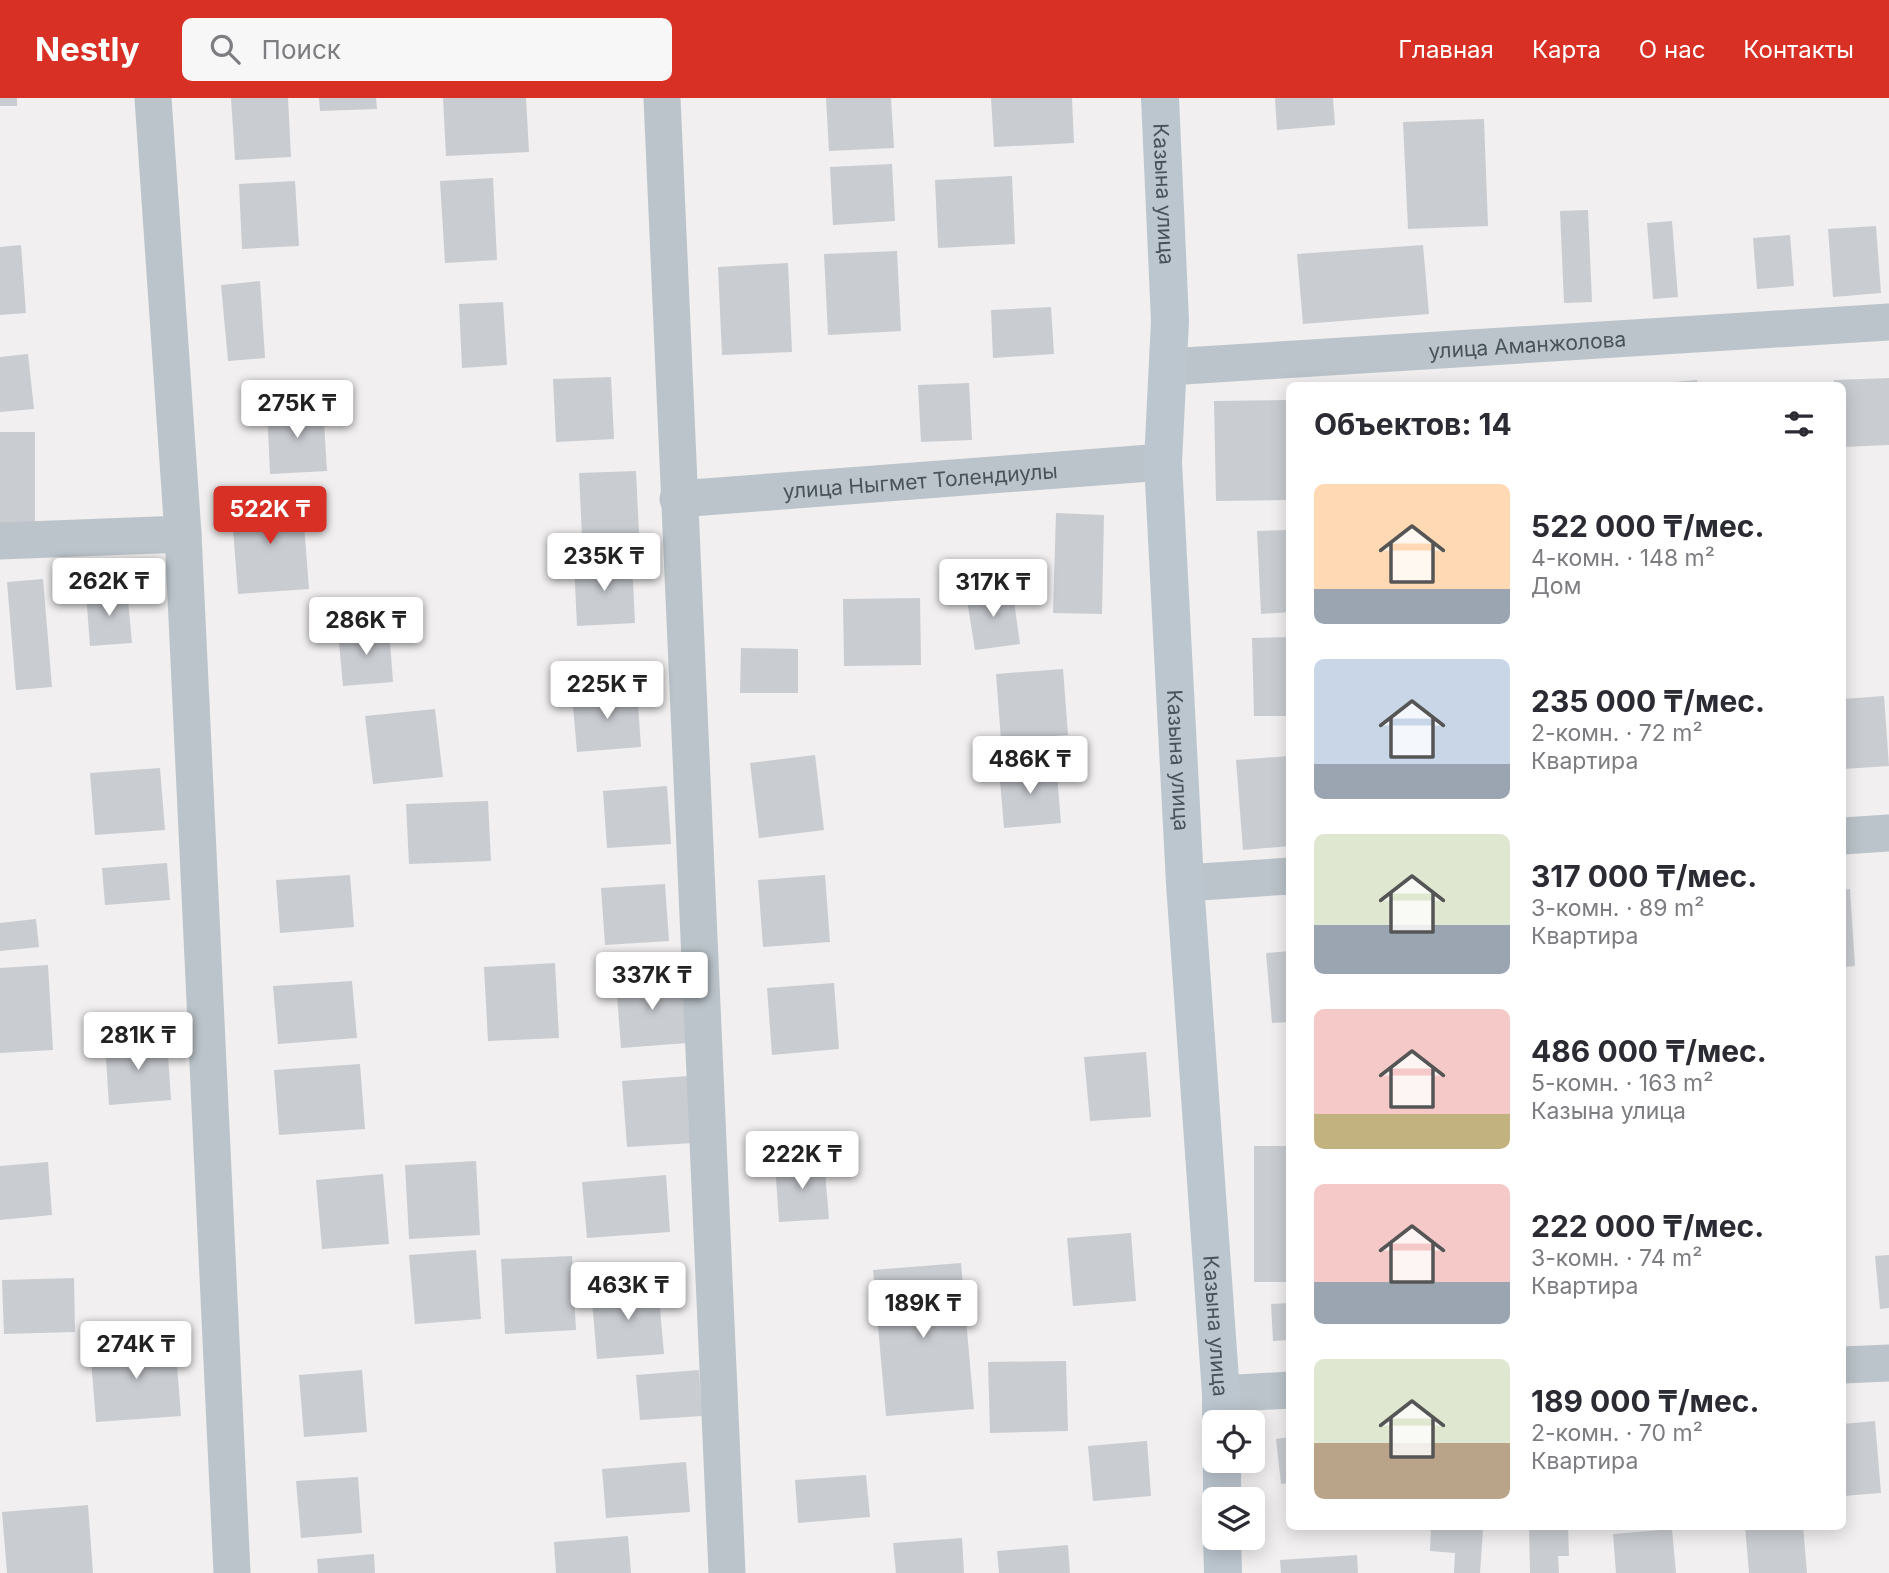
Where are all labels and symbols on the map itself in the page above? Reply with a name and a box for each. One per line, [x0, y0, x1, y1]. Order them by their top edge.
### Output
street label: Казына улица [1149, 123, 1180, 265]
street label: улица Аманжолова [1428, 326, 1627, 363]
pin: 275K ₸ [240, 380, 354, 440]
street label: улица Ныгмет Толендиулы [782, 458, 1059, 503]
pin: 522K ₸ [213, 486, 327, 546]
pin: 235K ₸ [547, 533, 661, 593]
pin: 262K ₸ [52, 559, 166, 618]
pin: 317K ₸ [936, 560, 1050, 619]
pin: 286K ₸ [309, 598, 423, 657]
pin: 225K ₸ [550, 662, 664, 721]
street label: Казына улица [1162, 689, 1195, 832]
pin: 486K ₸ [973, 736, 1087, 796]
pin: 337K ₸ [595, 953, 709, 1012]
pin: 281K ₸ [81, 1012, 195, 1072]
pin: 222K ₸ [745, 1132, 859, 1191]
street label: Казына улица [1199, 1254, 1234, 1397]
pin: 463K ₸ [571, 1262, 685, 1322]
pin: 189K ₸ [866, 1280, 980, 1340]
pin: 274K ₸ [79, 1322, 193, 1381]

